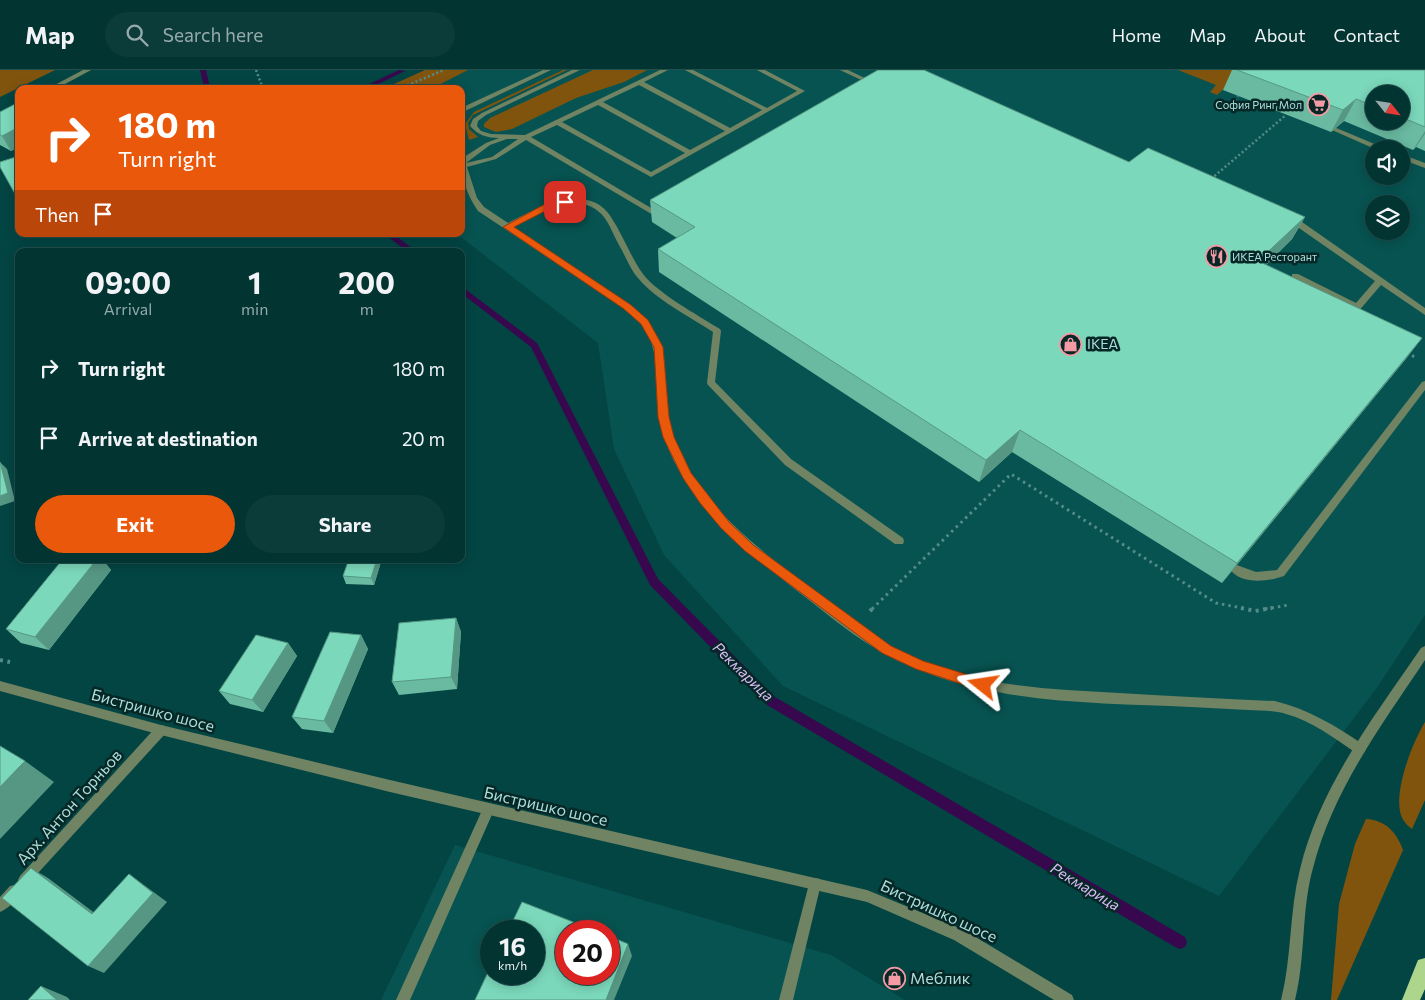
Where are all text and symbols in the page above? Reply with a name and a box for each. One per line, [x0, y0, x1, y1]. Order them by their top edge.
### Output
search box [105, 12, 455, 57]
text: Map [25, 20, 75, 49]
icon: search [123, 21, 151, 49]
text: Search here [163, 23, 263, 46]
text: Home [1112, 24, 1161, 46]
text: Map [1189, 24, 1226, 46]
text: About [1254, 24, 1306, 46]
text: Contact [1334, 24, 1400, 46]
north arrow [1365, 85, 1410, 130]
map controls [1365, 85, 1410, 240]
supermarket icon: София Ринг Мол [1306, 93, 1330, 117]
place label: София Ринг Мол [1215, 98, 1302, 111]
text: 180 m [118, 102, 216, 145]
icon: right [35, 105, 100, 170]
button: sound [1365, 140, 1410, 185]
text: Turn right [118, 145, 216, 172]
pin [544, 181, 586, 223]
icon: arrive [551, 188, 579, 216]
button: layers [1365, 195, 1410, 240]
icon: arrive [89, 200, 117, 228]
text: Then [35, 203, 79, 226]
restaurant icon: ИКЕА Ресторант [1204, 245, 1228, 269]
place label: ИКЕА Ресторант [1232, 250, 1317, 263]
text: 09:00 [85, 263, 171, 300]
text: 1 [248, 263, 262, 300]
text: 200 [338, 263, 395, 300]
text: Arrival [104, 299, 152, 318]
text: min [241, 299, 268, 318]
text: m [360, 299, 374, 318]
shop icon: IKEA [1059, 332, 1083, 356]
place label: IKEA [1087, 335, 1119, 352]
icon: right [35, 354, 63, 382]
text: Turn right [78, 357, 165, 380]
text: 180 m [393, 357, 445, 380]
icon: arrive [35, 424, 63, 452]
text: Arrive at destination [78, 427, 258, 450]
text: 20 m [402, 427, 445, 450]
button: Exit [35, 495, 235, 553]
button: Share [245, 495, 445, 553]
water label: Рекмарица [710, 638, 778, 705]
position arrow [956, 658, 1008, 710]
street label: Бистришко шосе [90, 684, 217, 735]
street label: Арх. Антон Торньов [12, 745, 125, 868]
street label: Бистришко шосе [482, 782, 610, 829]
water label: Рекмарица [1048, 858, 1124, 914]
street label: Бистришко шосе [878, 875, 1001, 946]
speed limit sign: 20 [555, 920, 620, 985]
text: 16 [499, 931, 526, 961]
text: km/h [498, 958, 527, 972]
shop icon: Меблик [882, 966, 906, 990]
place label: Меблик [910, 968, 971, 987]

